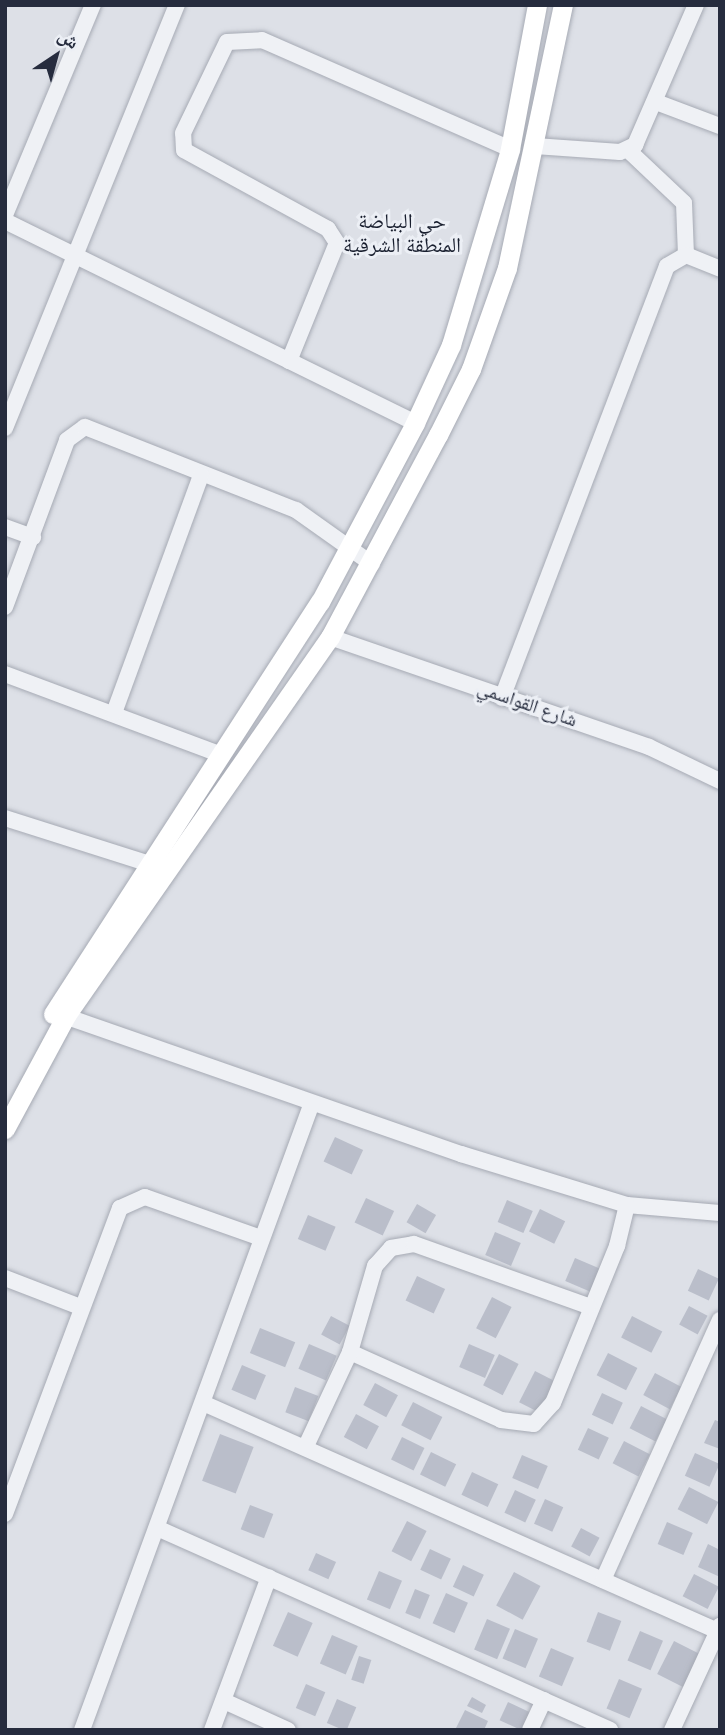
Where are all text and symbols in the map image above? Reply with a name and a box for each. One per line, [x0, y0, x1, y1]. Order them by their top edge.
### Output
north arrow [21, 21, 91, 91]
text: ش [53, 23, 84, 55]
district label: حي البياضة المنطقة الشرقية [343, 208, 461, 258]
street label: شارع القواسمي [474, 677, 580, 733]

